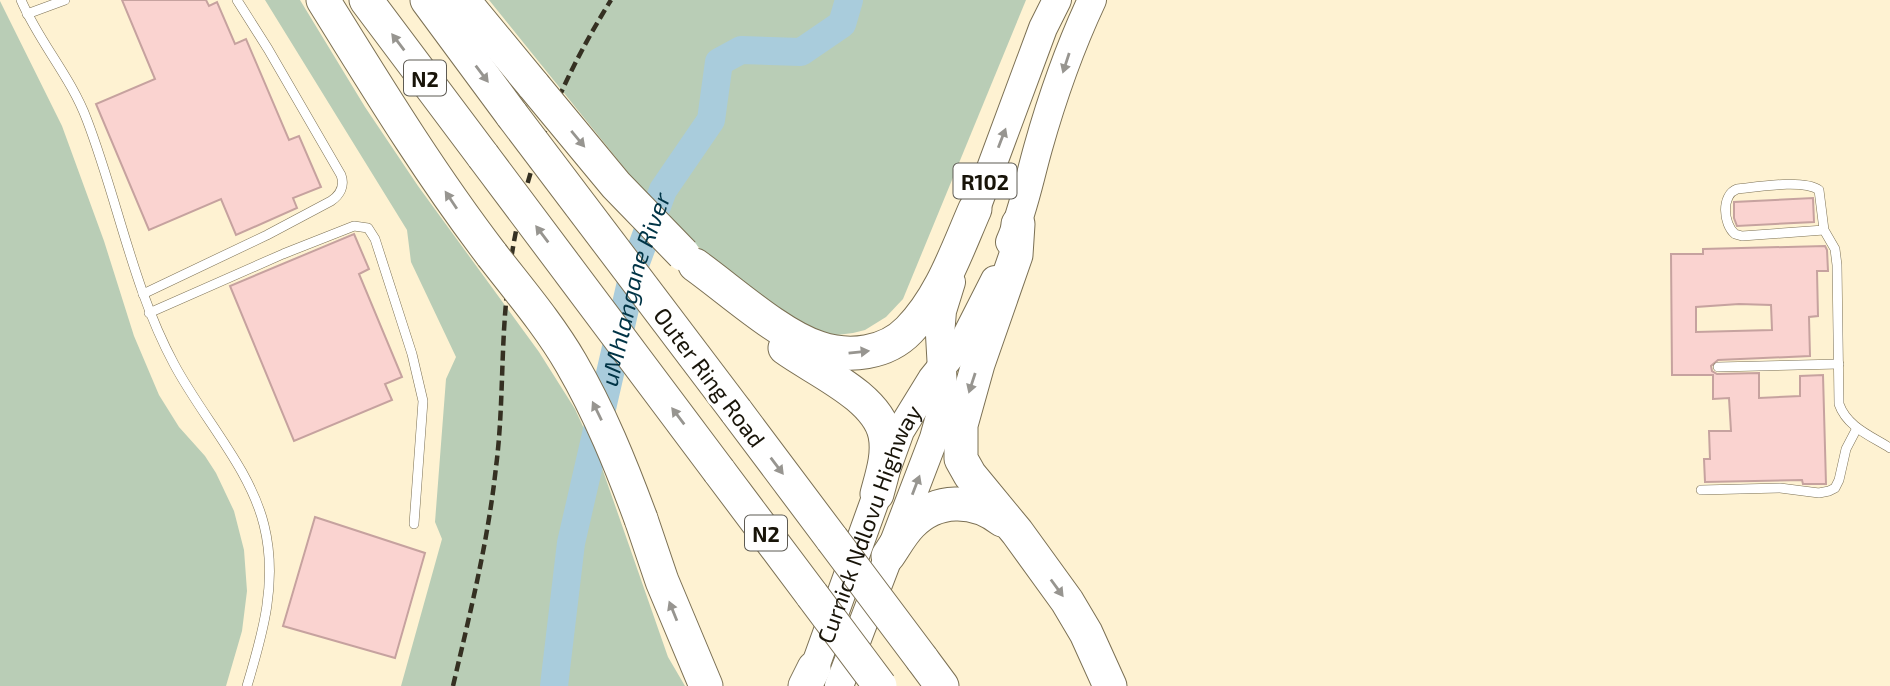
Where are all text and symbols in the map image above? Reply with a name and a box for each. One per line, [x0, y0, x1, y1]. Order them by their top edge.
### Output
one-way arrow [391, 33, 405, 52]
one-way arrow [1060, 53, 1071, 74]
road number: N2 [404, 60, 446, 96]
one-way arrow [475, 65, 489, 84]
one-way arrow [996, 128, 1007, 149]
one-way arrow [570, 130, 585, 147]
road number: R102 [954, 164, 1016, 198]
water label: uMhlangane River [593, 188, 676, 388]
one-way arrow [444, 191, 458, 209]
one-way arrow [535, 225, 549, 243]
street label: Outer Ring Road [648, 302, 772, 452]
one-way arrow [848, 346, 870, 357]
one-way arrow [966, 373, 977, 394]
street label: Curnick Ndlovu Highway [811, 399, 927, 647]
one-way arrow [591, 401, 602, 421]
one-way arrow [672, 407, 686, 425]
one-way arrow [769, 457, 783, 475]
one-way arrow [910, 474, 921, 495]
road number: N2 [745, 516, 787, 550]
one-way arrow [1050, 579, 1064, 597]
one-way arrow [668, 600, 679, 621]

